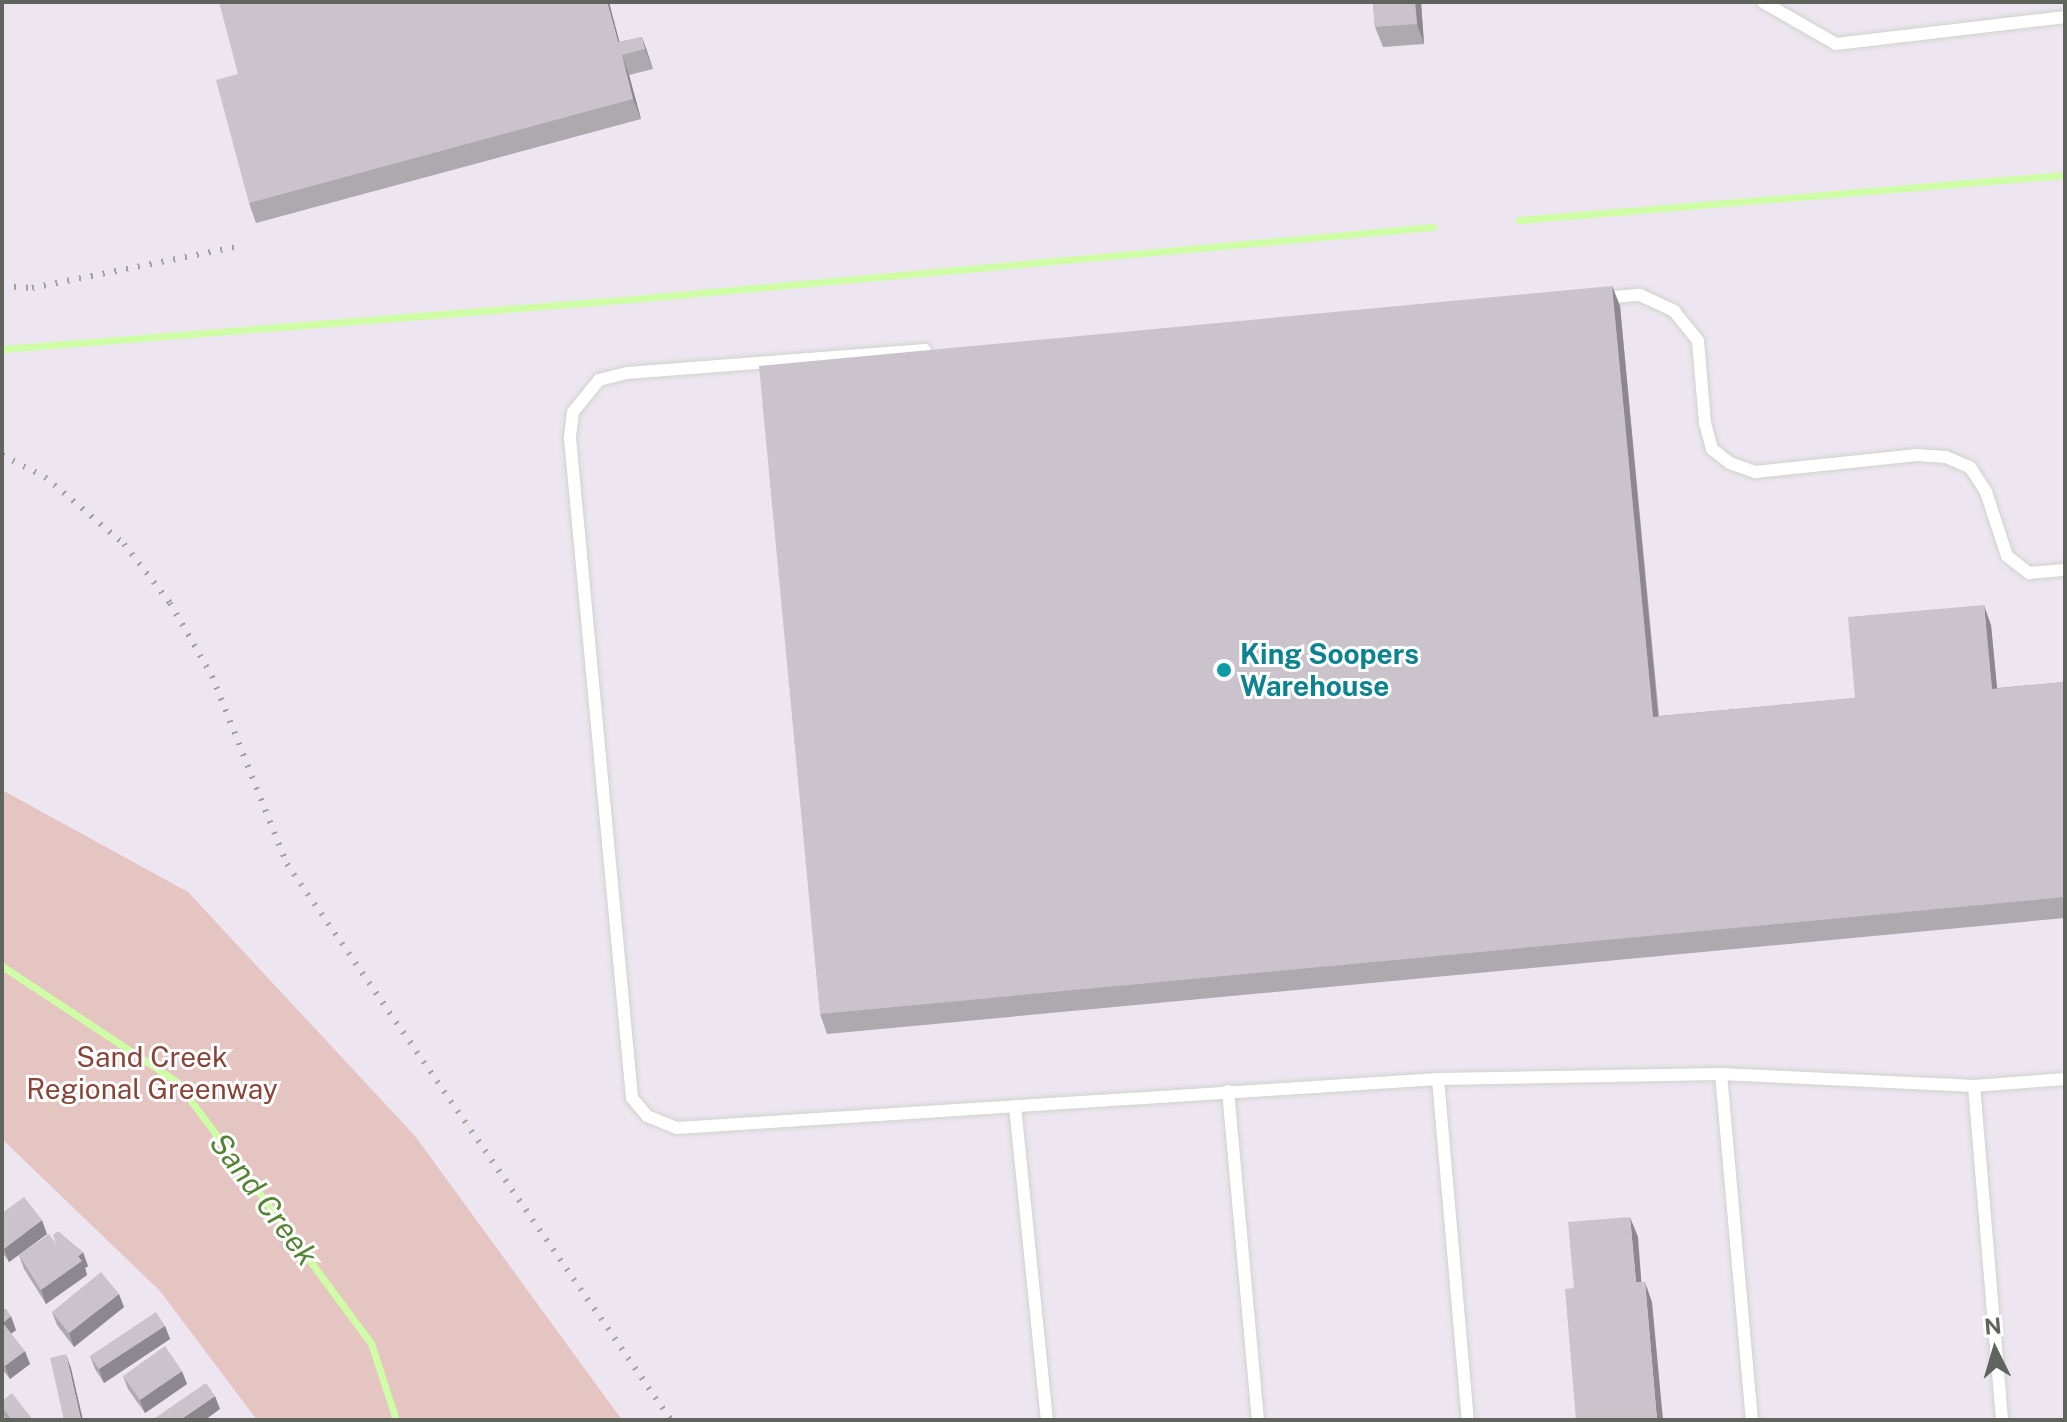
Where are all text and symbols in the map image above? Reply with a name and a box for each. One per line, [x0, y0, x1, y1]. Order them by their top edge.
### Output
place label: King Soopers Warehouse [1240, 637, 1419, 703]
marker: King Soopers Warehouse [1215, 661, 1233, 679]
park label: Sand Creek Regional Greenway [26, 1040, 278, 1106]
water label: Sand Creek [202, 1126, 326, 1272]
north arrow [1955, 1310, 2035, 1390]
text: N [1983, 1312, 2003, 1340]

